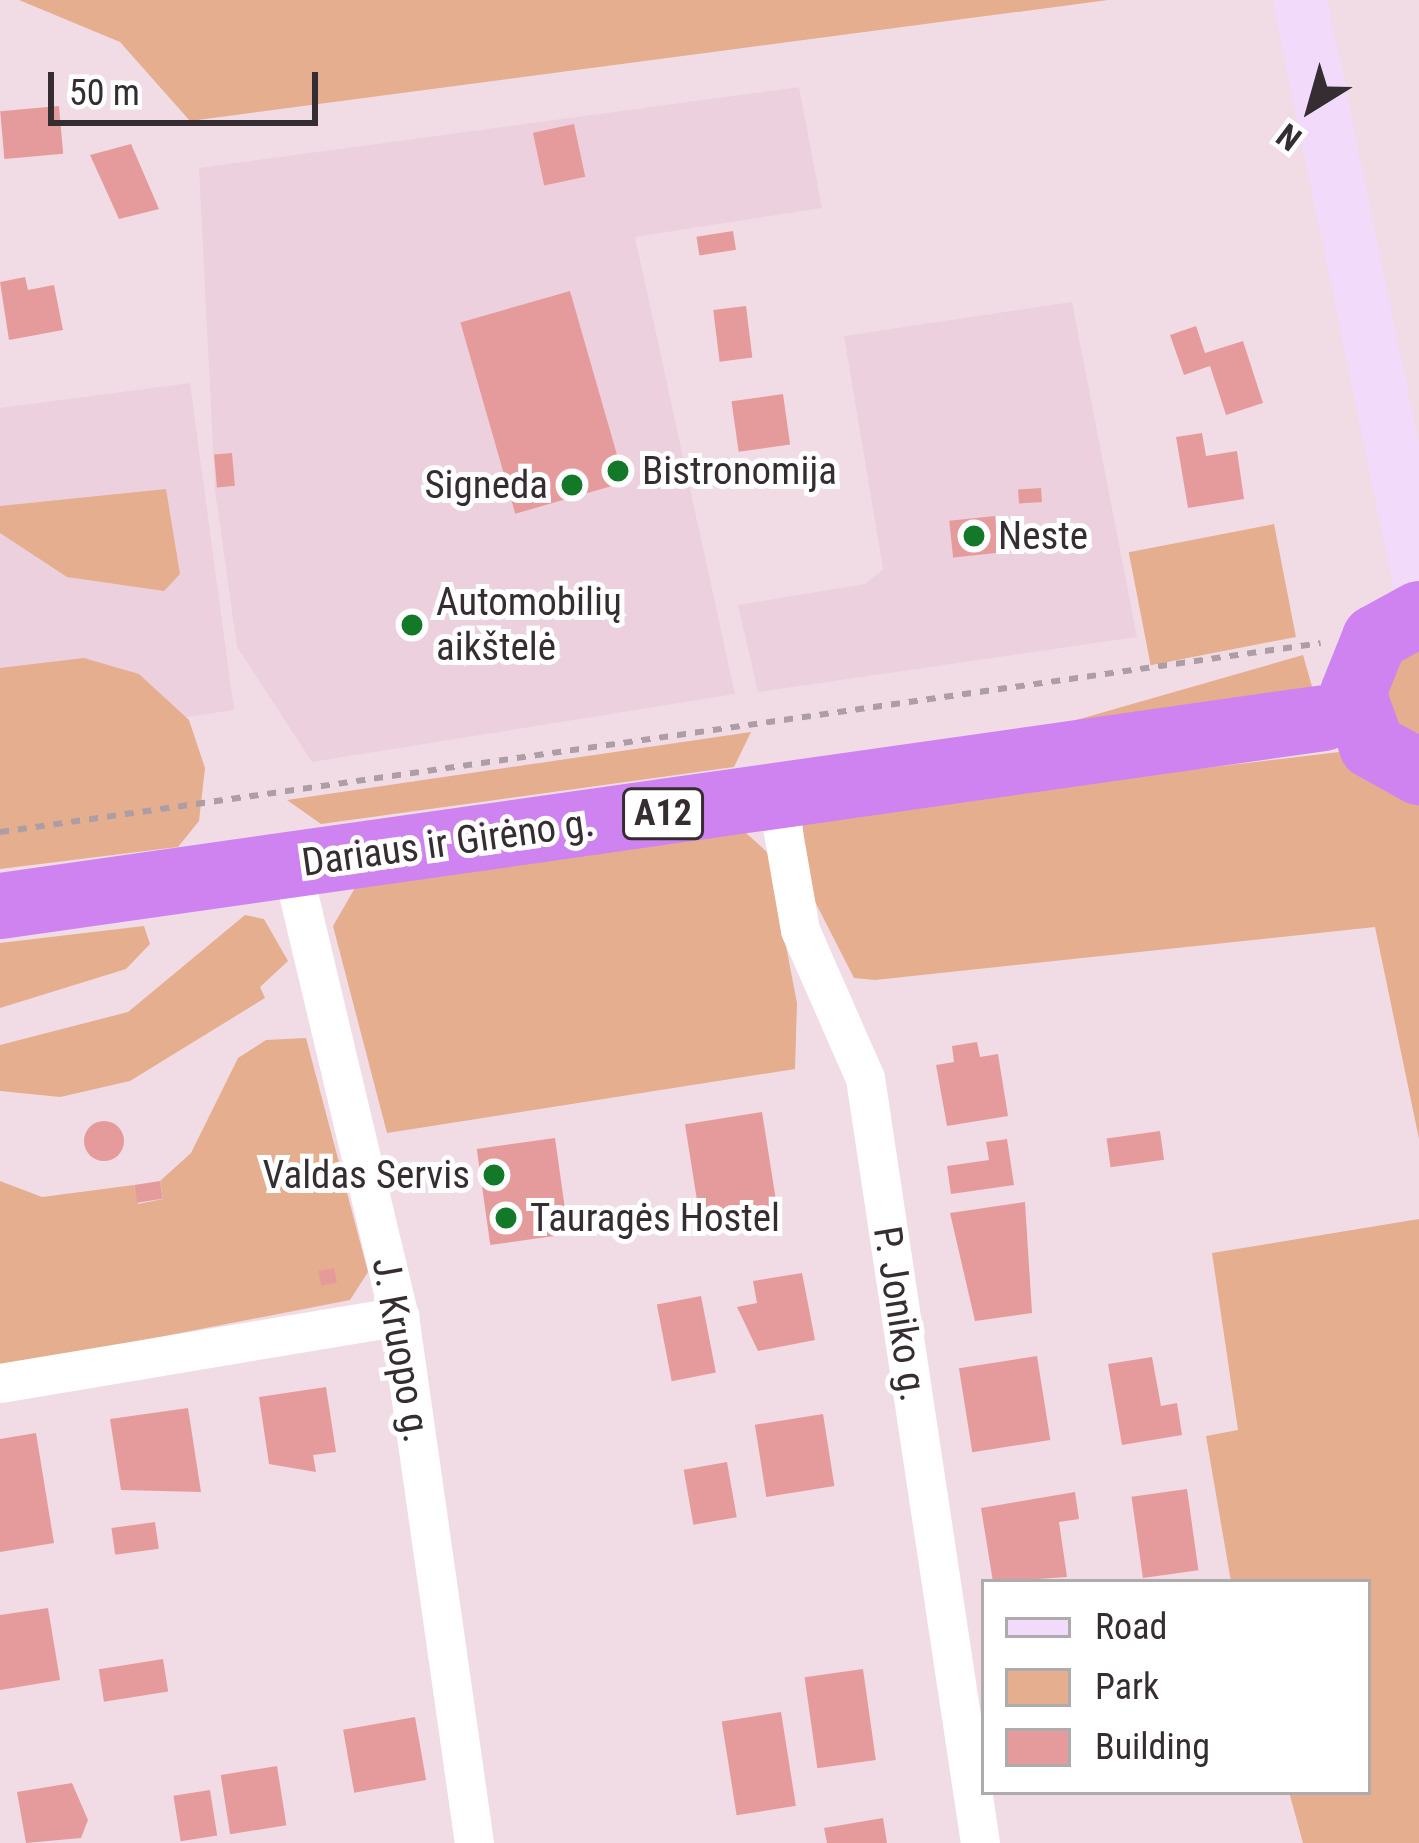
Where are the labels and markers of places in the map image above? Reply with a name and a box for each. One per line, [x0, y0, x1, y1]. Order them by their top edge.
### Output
place label: Bistronomija [642, 448, 837, 494]
marker: Bistronomija [605, 458, 631, 484]
place label: Signeda [424, 462, 548, 508]
marker: Signeda [559, 472, 585, 498]
place label: Neste [998, 513, 1088, 559]
marker: Neste [961, 523, 987, 549]
place label: Automobilių aikštelė [436, 580, 622, 671]
marker: Automobilių aikštelė [399, 612, 425, 638]
place label: Valdas Servis [262, 1152, 470, 1198]
marker: Valdas Servis [481, 1162, 507, 1188]
place label: Tauragės Hostel [530, 1195, 780, 1241]
marker: Tauragės Hostel [493, 1205, 519, 1231]

